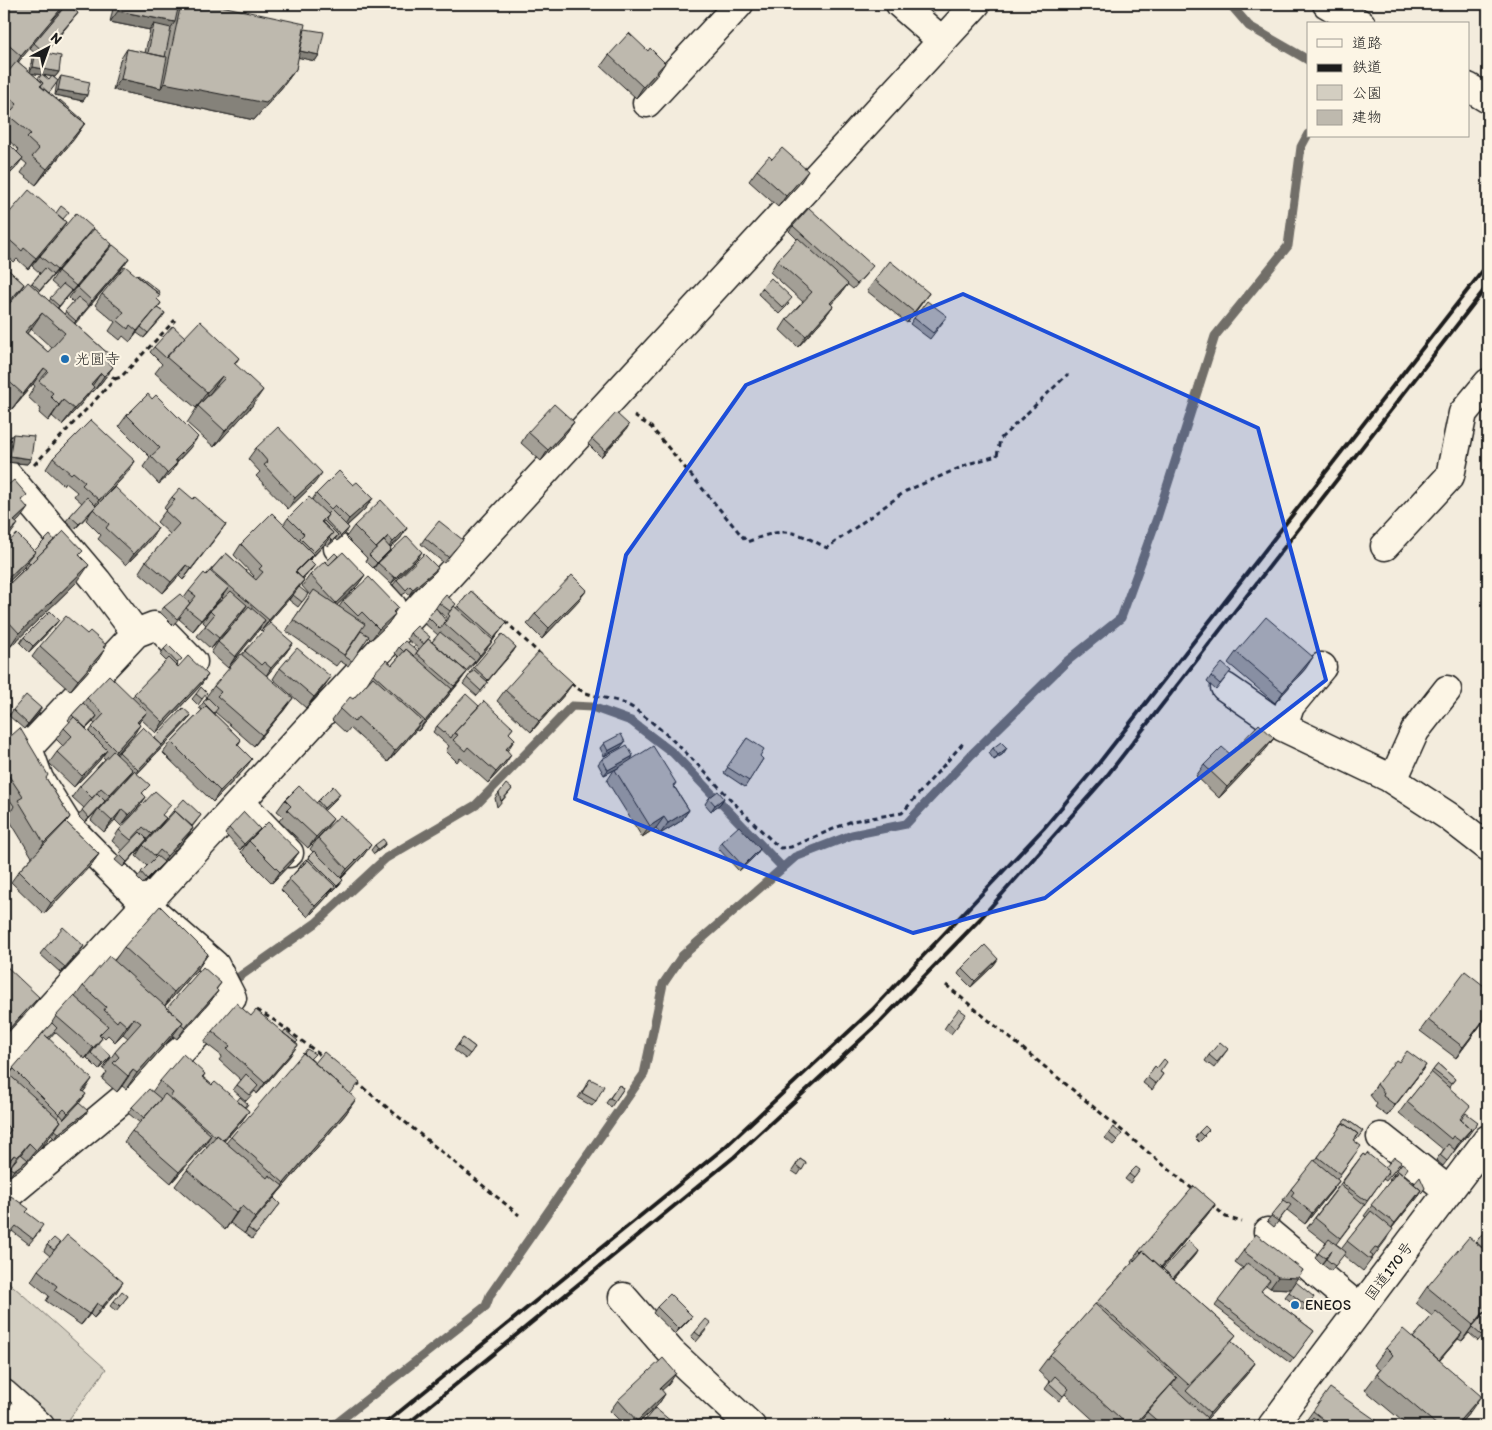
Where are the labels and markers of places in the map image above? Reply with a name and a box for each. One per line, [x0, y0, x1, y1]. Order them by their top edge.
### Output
place label: 光圓寺 [75, 350, 120, 368]
marker: 光圓寺 [59, 353, 71, 365]
place label: ENEOS [1305, 1296, 1351, 1314]
marker: ENEOS [1289, 1299, 1301, 1311]

